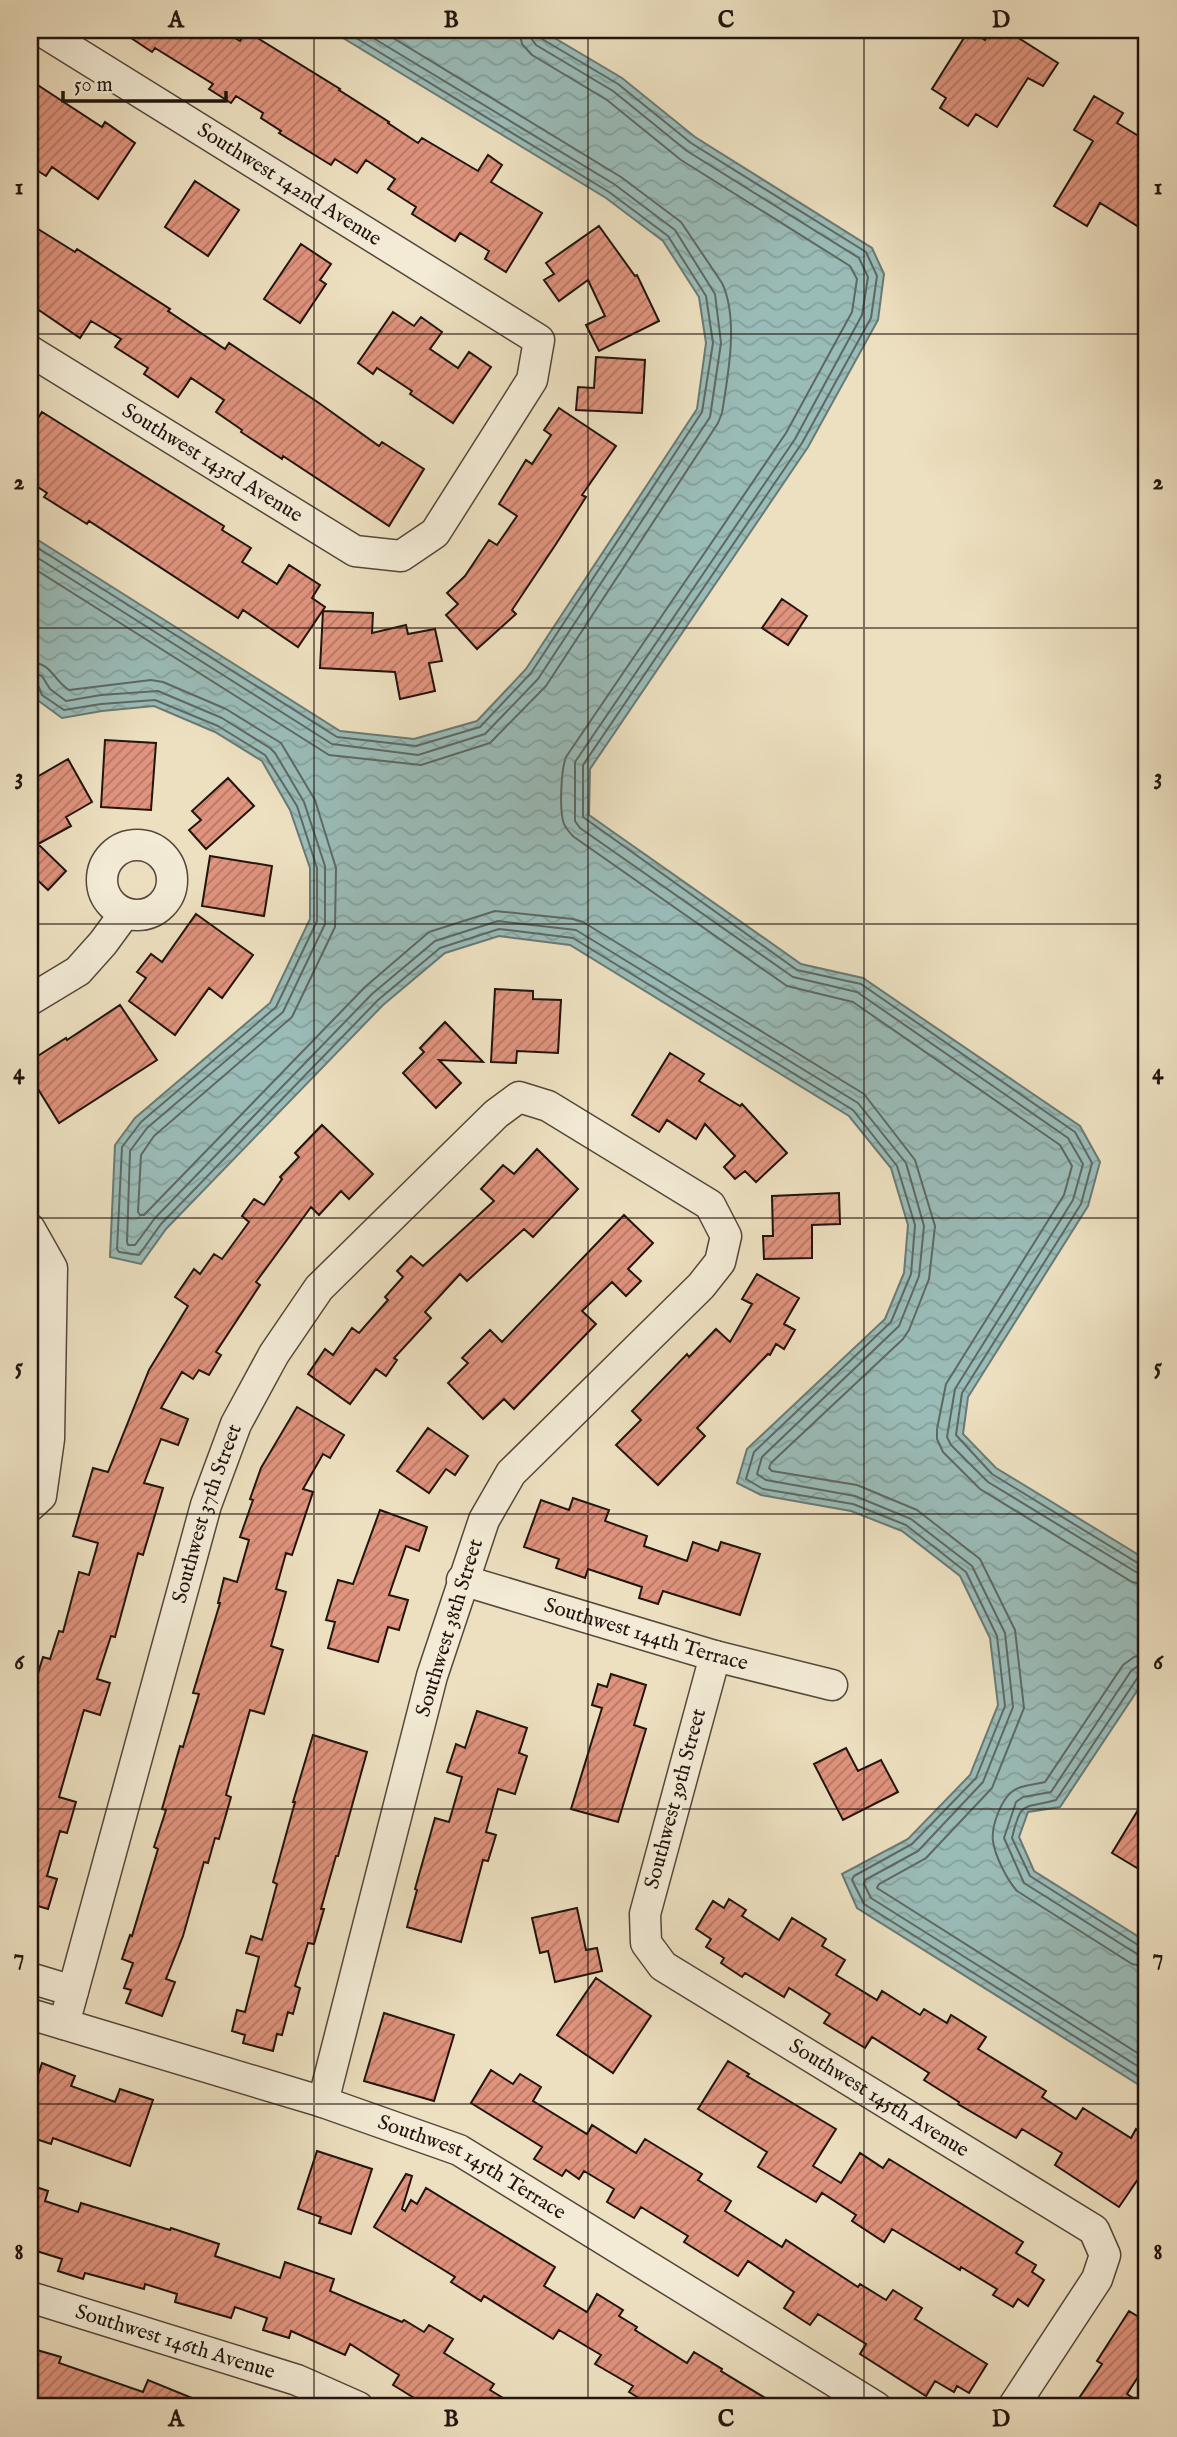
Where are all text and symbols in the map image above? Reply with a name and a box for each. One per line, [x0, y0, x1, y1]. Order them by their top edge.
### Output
text: A [167, 6, 185, 35]
text: B [443, 6, 459, 35]
text: C [718, 6, 735, 35]
text: D [992, 6, 1010, 35]
scale bar [63, 60, 226, 104]
text: 50 m [74, 72, 113, 99]
street label: Southwest 142nd Avenue [192, 117, 387, 253]
text: 1 [15, 173, 23, 202]
text: 1 [1154, 173, 1162, 202]
street label: Southwest 143rd Avenue [117, 397, 308, 529]
text: 2 [14, 468, 25, 497]
text: 2 [1153, 468, 1164, 497]
text: 3 [15, 763, 23, 792]
text: 3 [1154, 763, 1162, 792]
text: 4 [13, 1058, 25, 1087]
text: 4 [1152, 1058, 1164, 1087]
text: 5 [15, 1353, 24, 1382]
text: 5 [1154, 1353, 1163, 1382]
street label: Southwest 37th Street [166, 1420, 248, 1606]
street label: Southwest 38th Street [410, 1536, 490, 1720]
street label: Southwest 144th Terrace [541, 1592, 751, 1677]
text: 6 [14, 1648, 25, 1677]
text: 6 [1153, 1648, 1164, 1677]
street label: Southwest 39th Street [639, 1706, 713, 1892]
text: 7 [14, 1943, 24, 1972]
text: 7 [1153, 1943, 1163, 1972]
street label: Southwest 145th Avenue [784, 2033, 974, 2164]
street label: Southwest 145th Terrace [374, 2109, 571, 2226]
text: 8 [14, 2238, 24, 2267]
text: 8 [1153, 2238, 1163, 2267]
street label: Southwest 146th Avenue [72, 2298, 279, 2386]
text: A [167, 2405, 185, 2434]
text: B [443, 2405, 459, 2434]
text: C [718, 2405, 735, 2434]
text: D [992, 2405, 1010, 2434]

